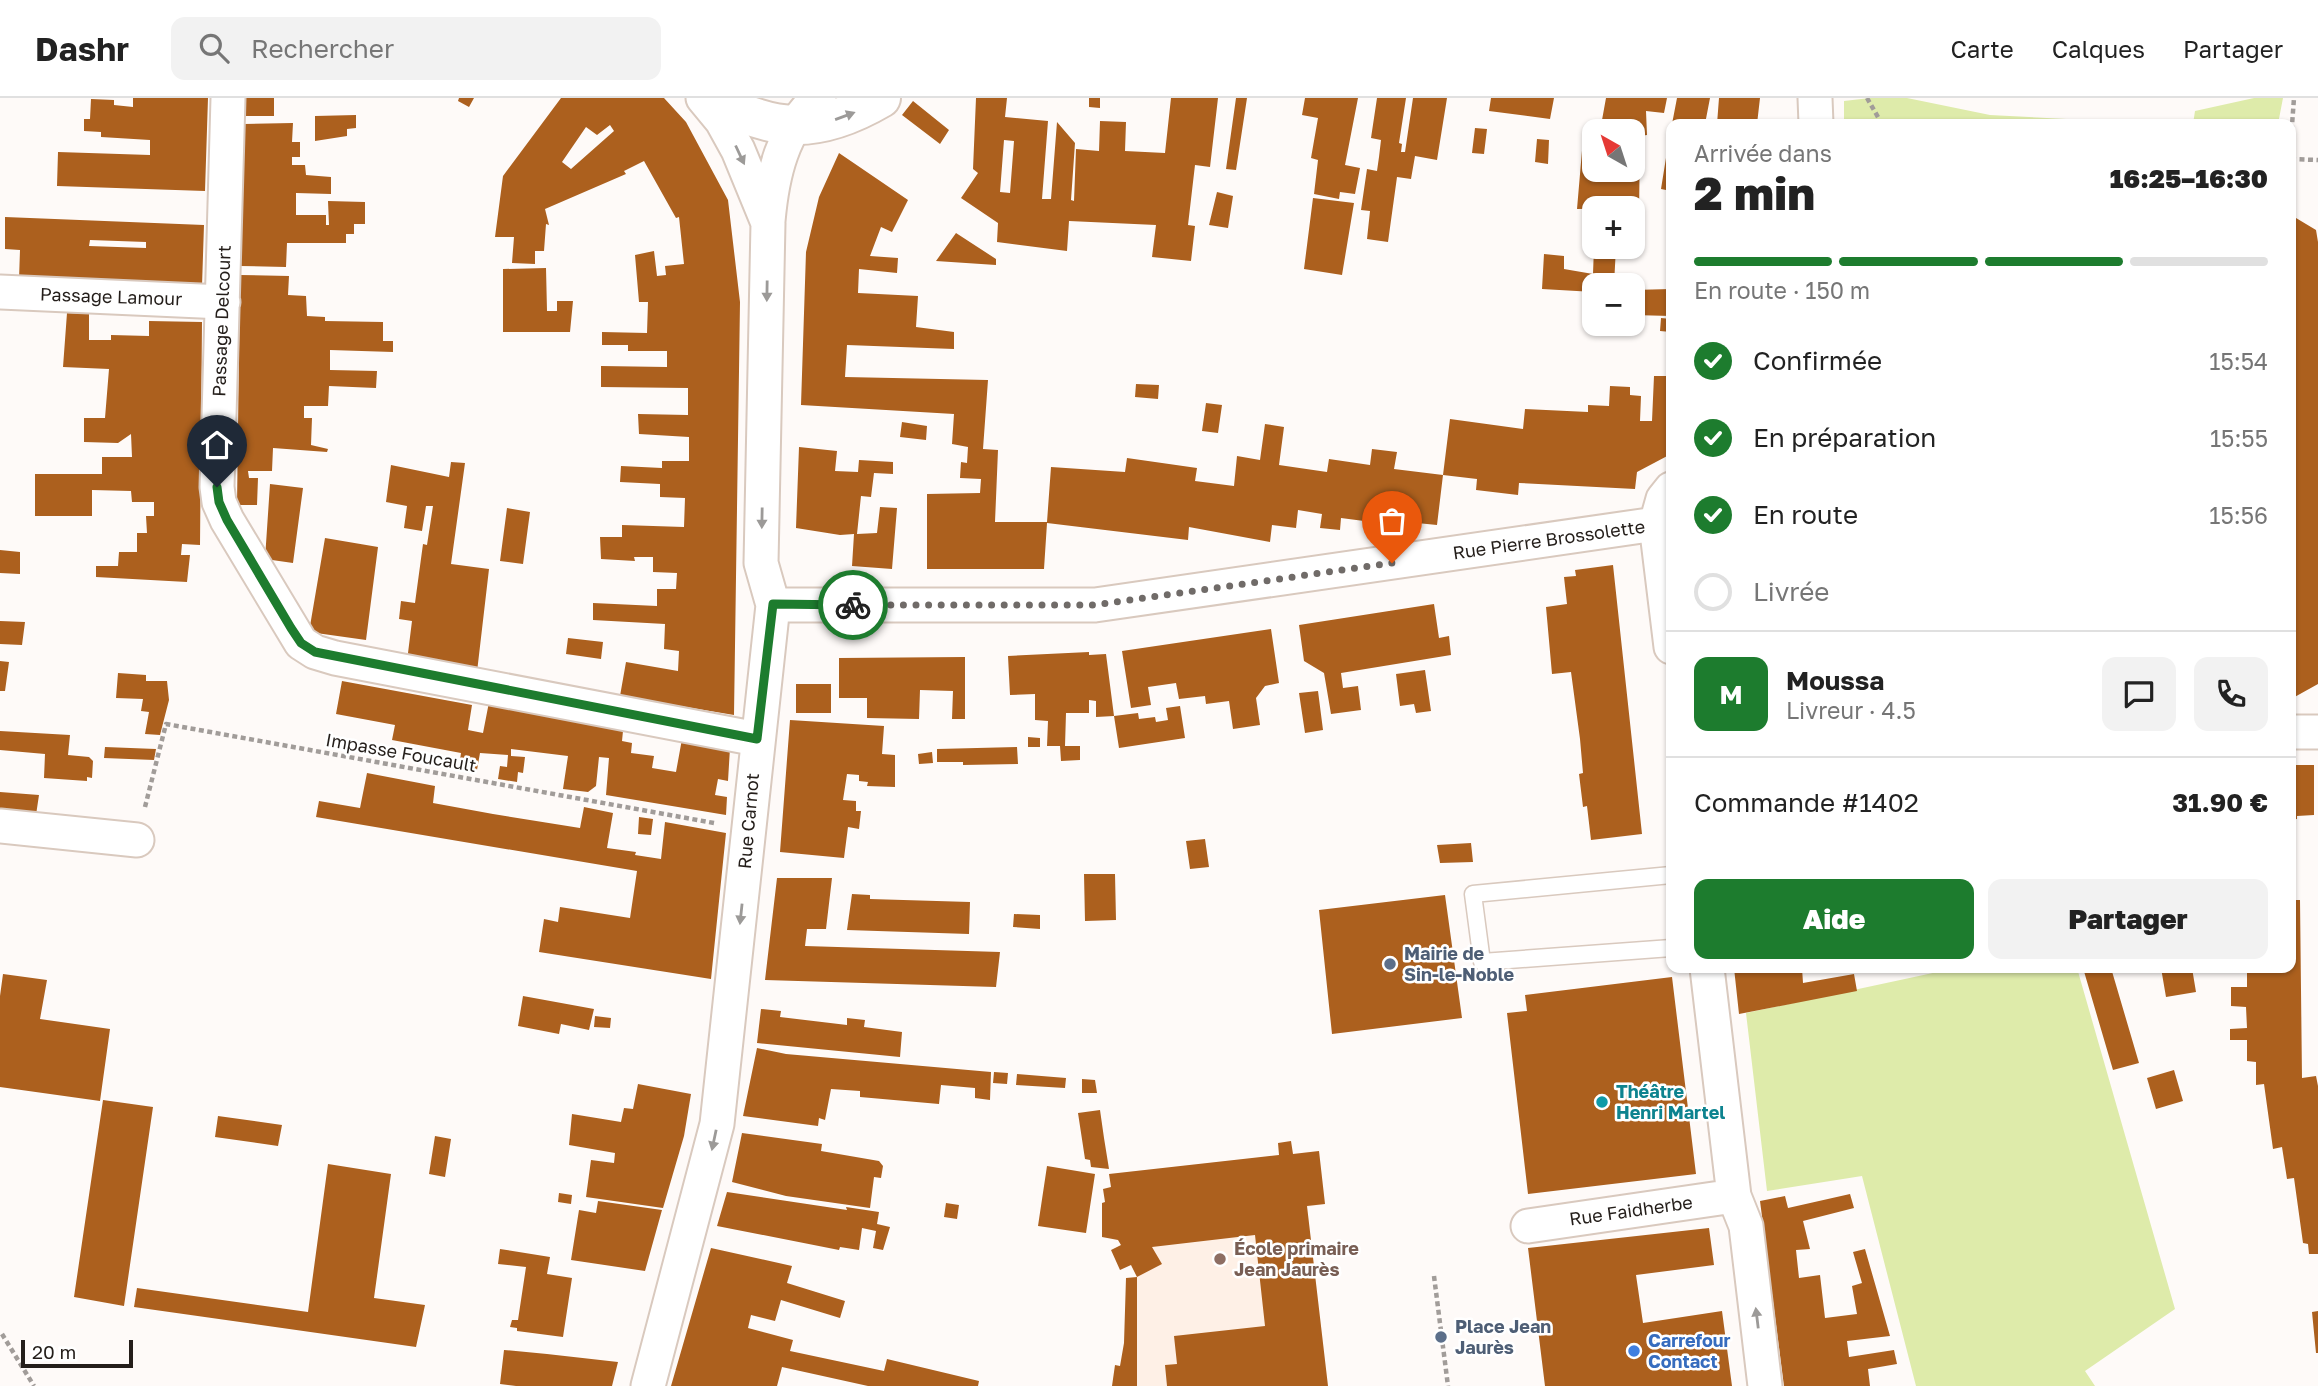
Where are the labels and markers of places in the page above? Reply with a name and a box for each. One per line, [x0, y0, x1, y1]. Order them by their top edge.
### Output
pin [187, 415, 247, 487]
pin [1362, 491, 1422, 563]
place label: Mairie de Sin-le-Noble [1404, 942, 1515, 985]
marker: Mairie de Sin-le-Noble [1382, 956, 1398, 972]
place label: Théâtre Henri Martel [1616, 1080, 1725, 1123]
marker: Théâtre Henri Martel [1594, 1094, 1610, 1110]
place label: École primaire Jean Jaurès [1234, 1237, 1359, 1280]
marker: École primaire Jean Jaurès [1212, 1251, 1228, 1267]
place label: Place Jean Jaurès [1455, 1315, 1551, 1358]
marker: Place Jean Jaurès [1433, 1329, 1449, 1345]
place label: Carrefour Contact [1648, 1329, 1731, 1372]
marker: Carrefour Contact [1626, 1343, 1642, 1359]

